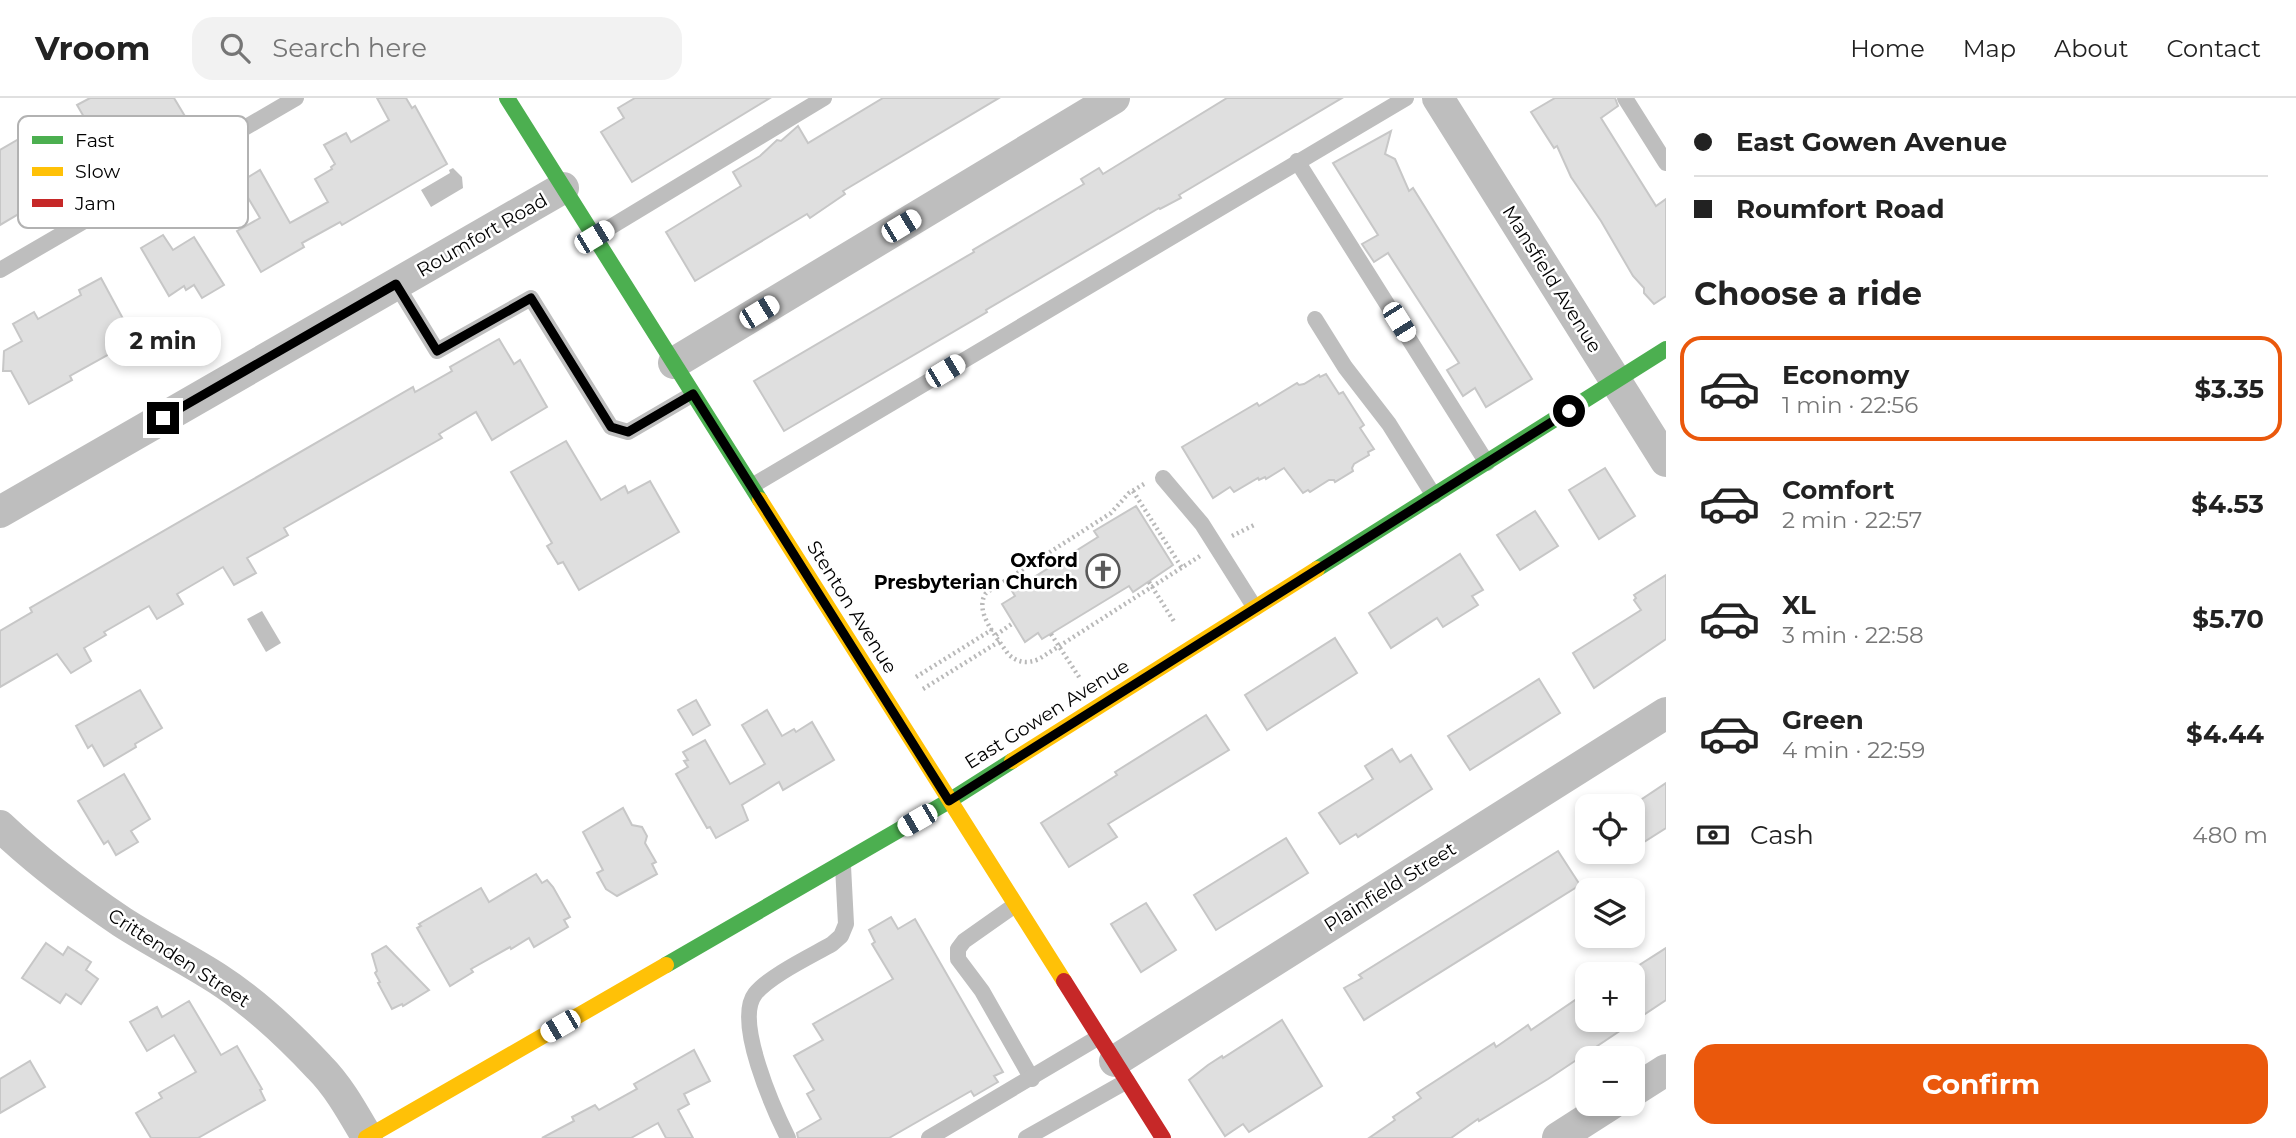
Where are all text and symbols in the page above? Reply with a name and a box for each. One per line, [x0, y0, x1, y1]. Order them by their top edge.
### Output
search box [192, 17, 682, 80]
text: Vroom [35, 28, 150, 68]
icon: search [216, 29, 254, 67]
text: Search here [272, 32, 427, 64]
text: Home [1850, 34, 1925, 63]
text: Map [1963, 34, 2016, 63]
text: About [2054, 34, 2128, 63]
text: Contact [2166, 34, 2261, 63]
legend [18, 116, 248, 228]
text: East Gowen Avenue [1736, 126, 2007, 158]
text: Fast [75, 129, 115, 152]
text: Slow [75, 160, 120, 183]
street label: Roumfort Road [413, 188, 551, 282]
text: Jam [74, 192, 116, 215]
text: Roumfort Road [1736, 193, 1945, 225]
street label: Mansfield Avenue [1497, 201, 1607, 357]
car [878, 206, 925, 246]
car [571, 217, 618, 257]
text: Choose a ride [1694, 274, 1922, 313]
car [736, 292, 783, 332]
car [1379, 299, 1420, 345]
callout: 2 min [105, 316, 221, 366]
text: 2 min [129, 327, 197, 355]
car [922, 351, 969, 391]
icon: car [1698, 357, 1761, 420]
text: Economy [1782, 359, 1909, 391]
text: $3.35 [2194, 373, 2264, 405]
text: 1 min · 22:56 [1782, 391, 1918, 419]
route start [1553, 395, 1585, 427]
route end [147, 402, 179, 434]
icon: car [1698, 472, 1761, 535]
text: Comfort [1782, 474, 1894, 506]
text: $4.53 [2191, 488, 2264, 520]
text: 2 min · 22:57 [1782, 506, 1922, 534]
street label: Stenton Avenue [802, 536, 902, 678]
place label: Oxford Presbyterian Church [874, 549, 1078, 594]
church icon: Oxford Presbyterian Church [1084, 552, 1122, 590]
icon: car [1698, 587, 1761, 650]
text: XL [1782, 589, 1816, 621]
text: $5.70 [2192, 603, 2264, 635]
text: 3 min · 22:58 [1782, 621, 1924, 649]
street label: East Gowen Avenue [961, 654, 1133, 774]
icon: car [1698, 702, 1761, 765]
text: Green [1782, 704, 1864, 736]
text: $4.44 [2186, 718, 2264, 750]
text: 4 min · 22:59 [1782, 736, 1925, 764]
map controls [1575, 794, 1645, 1116]
button: locate [1575, 794, 1645, 864]
car [894, 800, 941, 840]
icon: cash [1694, 816, 1732, 854]
text: Cash [1750, 819, 1814, 851]
text: 480 m [2192, 821, 2268, 849]
street label: Plainfield Street [1320, 837, 1461, 937]
button: layers [1575, 878, 1645, 948]
street label: Crittenden Street [104, 904, 255, 1013]
button: + [1575, 962, 1645, 1032]
car [537, 1006, 584, 1046]
button: Confirm [1694, 1044, 2268, 1124]
button: − [1575, 1046, 1645, 1116]

